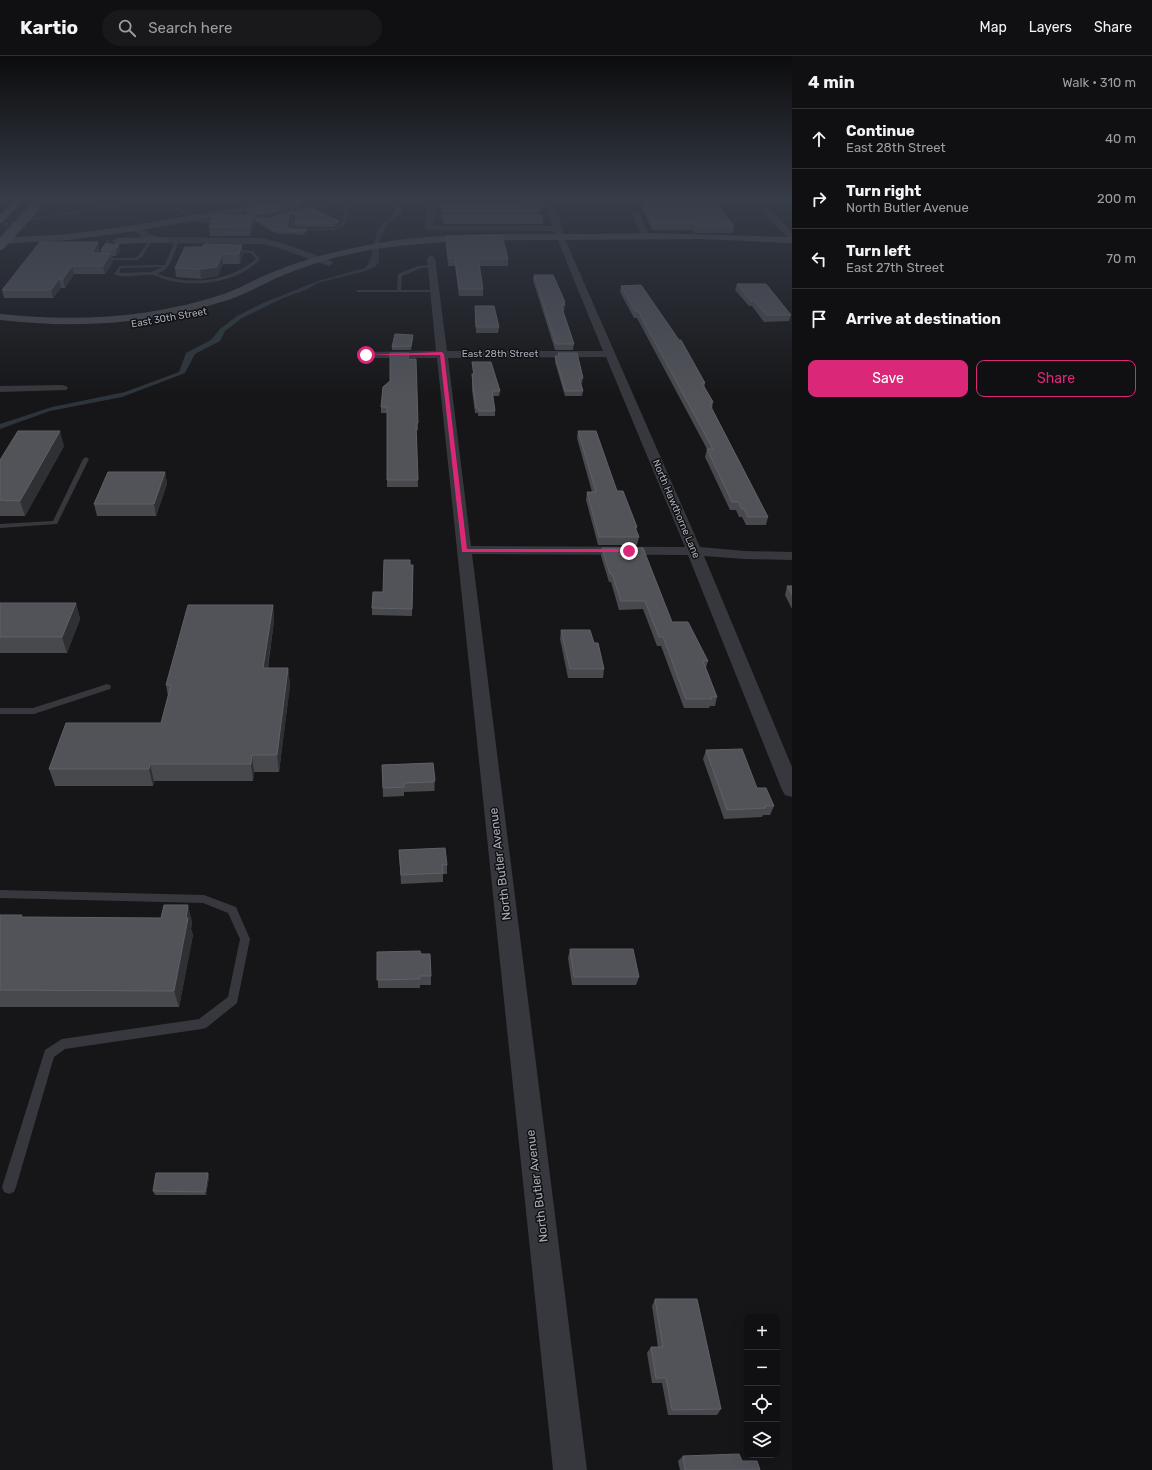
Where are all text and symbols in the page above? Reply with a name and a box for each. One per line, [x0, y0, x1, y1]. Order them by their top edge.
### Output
search box [102, 10, 382, 46]
text: Kartio [20, 16, 78, 39]
icon: search [116, 17, 138, 39]
text: Search here [148, 19, 232, 37]
text: Map [980, 19, 1007, 36]
text: Layers [1029, 19, 1072, 36]
text: Share [1094, 19, 1132, 36]
text: 4 min [808, 72, 855, 92]
text: Walk · 310 m [1062, 75, 1136, 90]
text: Continue [846, 122, 915, 140]
icon: ahead [808, 128, 830, 150]
text: 40 m [1105, 131, 1136, 146]
text: East 28th Street [846, 140, 946, 155]
text: Turn right [846, 182, 921, 200]
icon: right [808, 188, 830, 210]
text: 200 m [1097, 191, 1136, 206]
text: North Butler Avenue [846, 200, 969, 215]
text: Turn left [846, 242, 911, 260]
icon: left [808, 248, 830, 270]
text: 70 m [1106, 251, 1136, 266]
text: East 27th Street [846, 260, 944, 275]
street label: East 30th Street [130, 305, 208, 331]
icon: arrive [808, 308, 830, 330]
text: Arrive at destination [846, 310, 1001, 328]
route start [357, 346, 375, 364]
street label: East 28th Street [462, 348, 538, 360]
button: Save [808, 360, 968, 397]
button: Share [976, 360, 1136, 397]
street label: North Hawthorne Lane [650, 458, 702, 561]
route end [620, 542, 638, 560]
street label: North Butler Avenue [486, 807, 514, 921]
street label: North Butler Avenue [523, 1129, 551, 1243]
map controls [744, 1314, 780, 1458]
button: + [744, 1314, 780, 1350]
button: − [744, 1350, 780, 1386]
button: locate [744, 1386, 780, 1422]
button: layers [744, 1422, 780, 1458]

